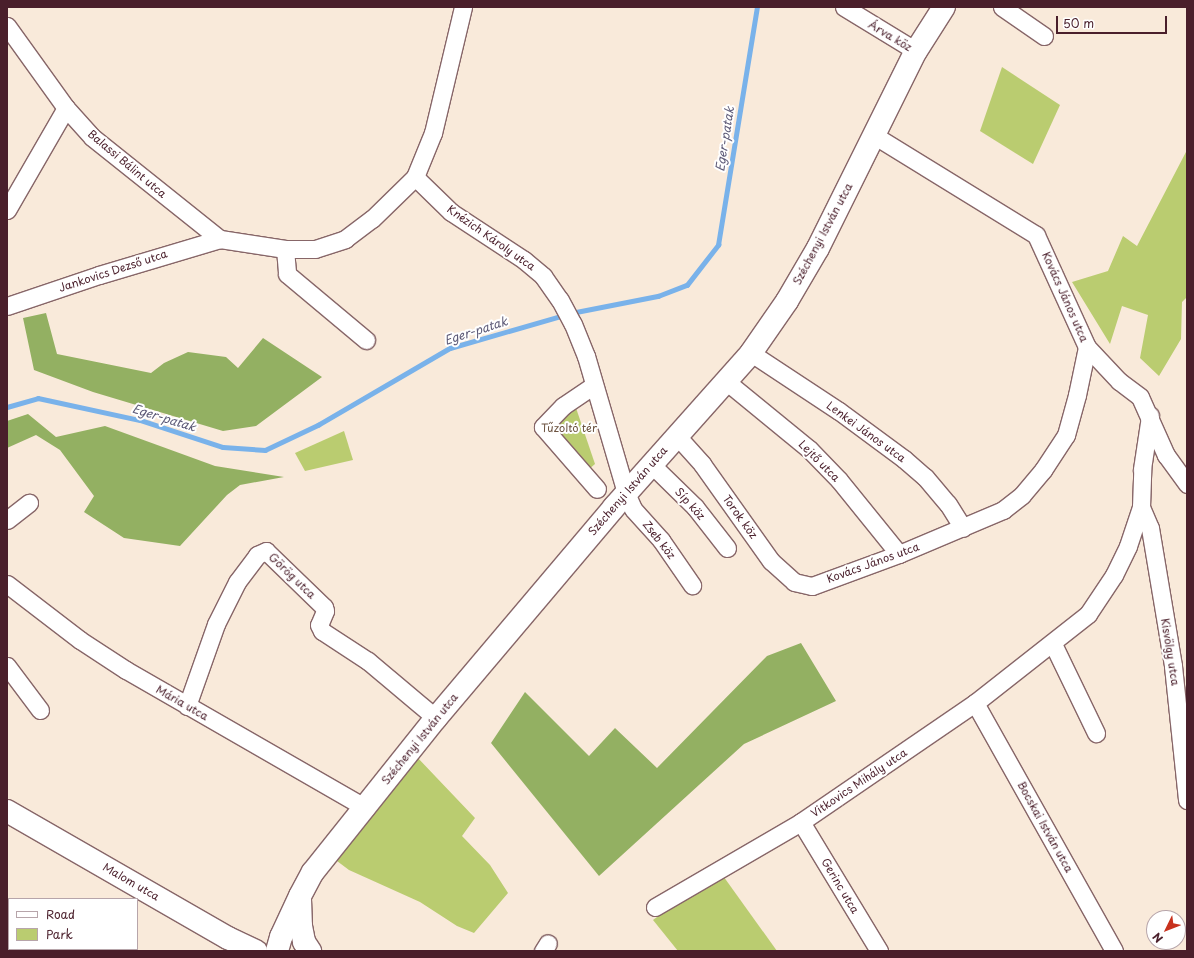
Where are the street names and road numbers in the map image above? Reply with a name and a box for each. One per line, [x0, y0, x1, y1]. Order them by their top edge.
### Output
street label: Árva köz [866, 18, 914, 54]
street label: Balassi Bálint utca [85, 127, 169, 201]
street label: Széchenyi István utca [790, 181, 856, 287]
street label: Knézich Károly utca [444, 202, 538, 274]
street label: Jankovics Dezső utca [57, 247, 169, 295]
street label: Kovács János utca [1039, 250, 1091, 344]
street label: Lenkei János utca [823, 399, 909, 465]
street label: Lejtő utca [796, 438, 842, 484]
street label: Széchenyi István utca [586, 444, 670, 538]
street label: Síp köz [672, 485, 708, 523]
street label: Torok köz [720, 492, 760, 542]
street label: Zseb köz [640, 518, 678, 562]
street label: Kovács János utca [825, 540, 921, 586]
street label: Görög utca [266, 550, 318, 602]
street label: Kisvölgy utca [1158, 617, 1182, 687]
street label: Mária utca [153, 683, 211, 723]
street label: Széchenyi István utca [379, 691, 461, 787]
street label: Vitkovics Mihály utca [808, 746, 910, 820]
street label: Bocskai István utca [1014, 779, 1076, 875]
street label: Gerinc utca [818, 856, 862, 916]
street label: Malom utca [100, 860, 162, 904]

